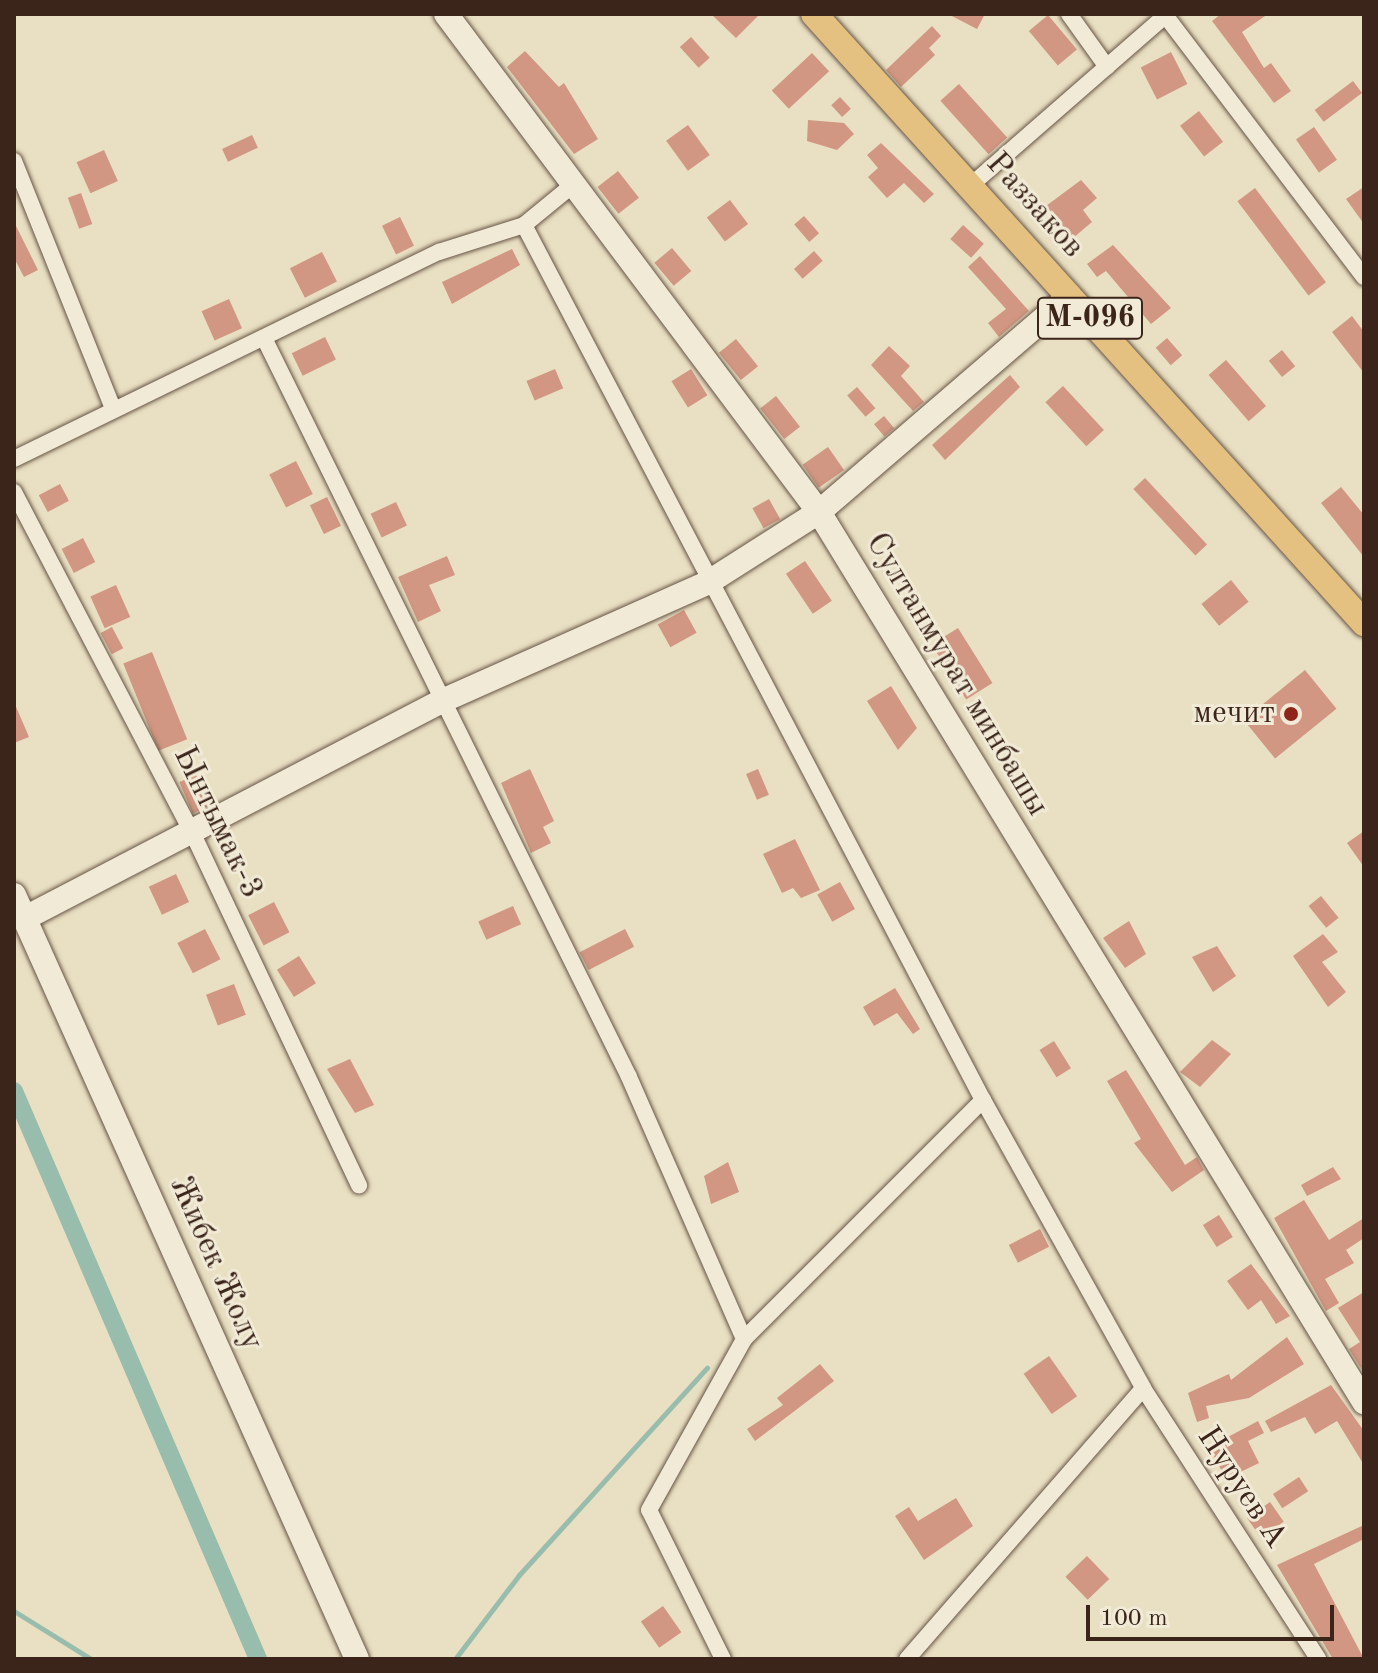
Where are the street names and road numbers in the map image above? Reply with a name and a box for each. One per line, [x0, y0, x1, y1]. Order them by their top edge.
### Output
street label: Раззаков [977, 145, 1091, 267]
road number: М-096 [1036, 292, 1144, 344]
street label: Султанмурат минбашы [856, 527, 1056, 823]
street label: Ынтымак-3 [164, 741, 270, 905]
street label: Жибек Жолу [160, 1171, 270, 1357]
street label: Нуруев А [1188, 1420, 1294, 1556]

